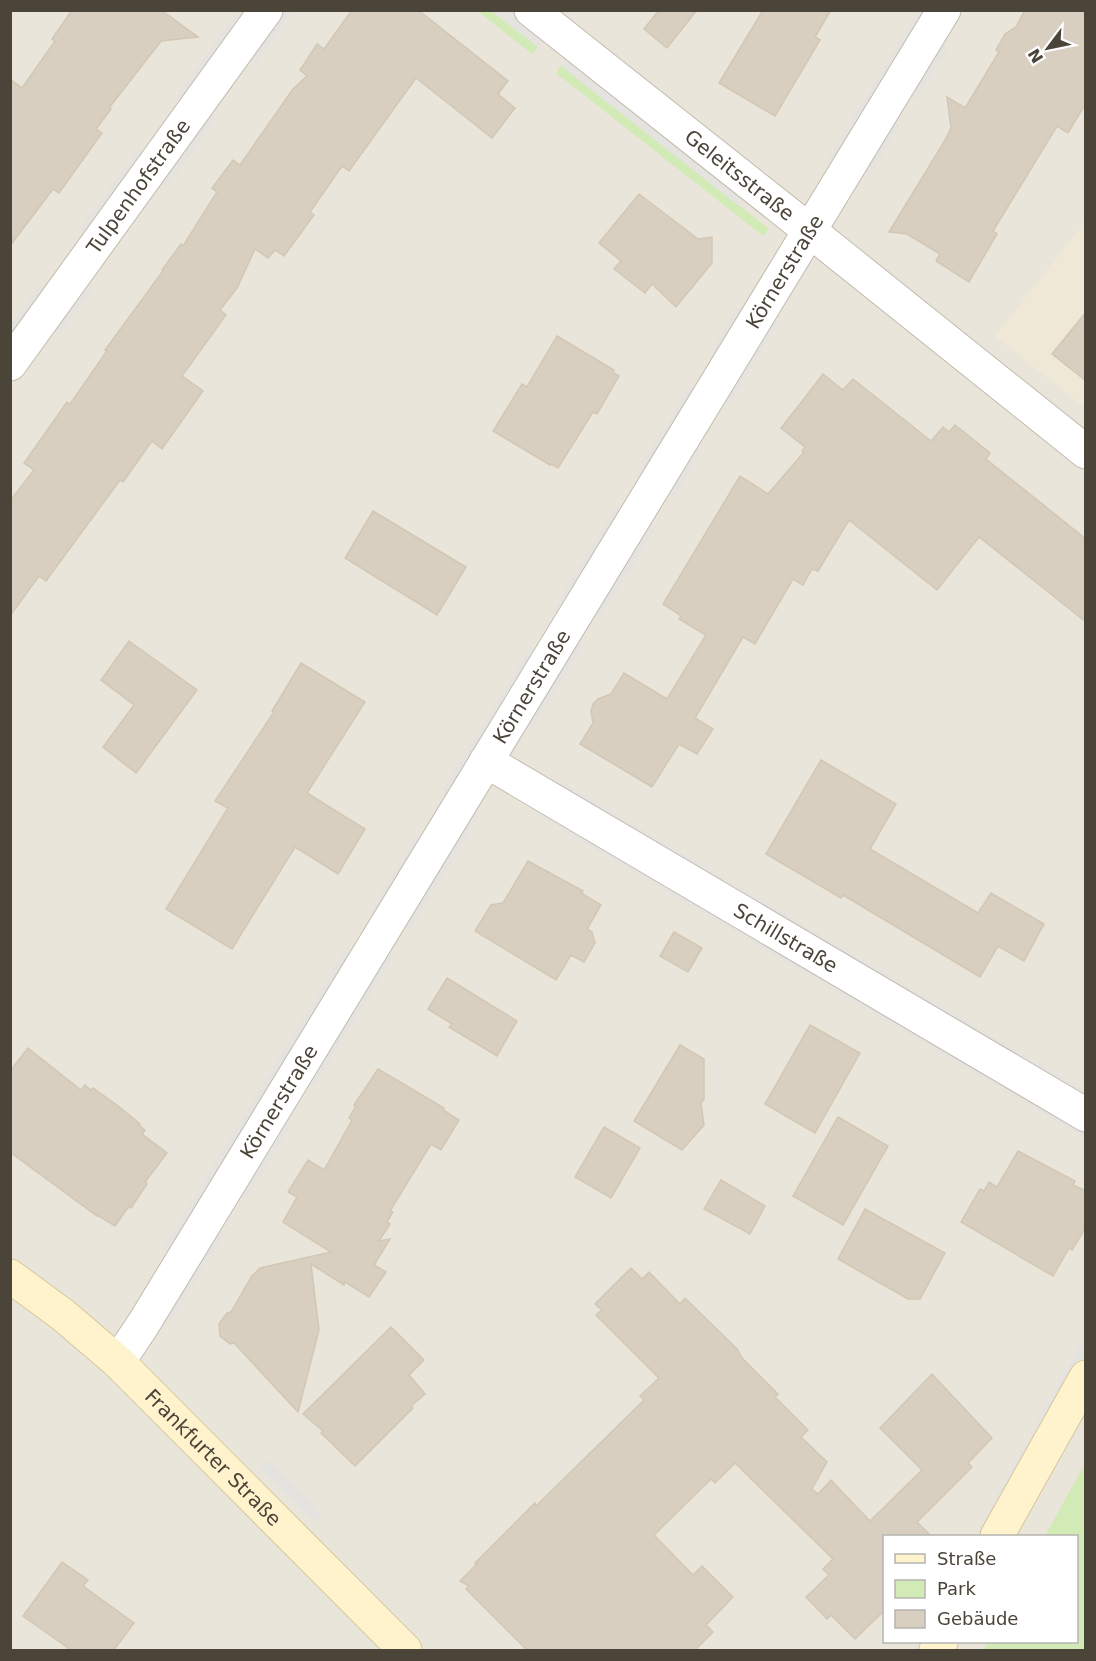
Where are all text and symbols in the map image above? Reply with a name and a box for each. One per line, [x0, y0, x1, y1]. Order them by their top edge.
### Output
north arrow [1018, 18, 1078, 78]
text: N [1024, 45, 1047, 66]
street label: Tulpenhofstraße [81, 114, 195, 260]
street label: Geleitsstraße [680, 124, 799, 226]
street label: Körnerstraße [741, 210, 828, 333]
street label: Körnerstraße [488, 625, 576, 748]
street label: Schillstraße [729, 898, 842, 978]
street label: Körnerstraße [235, 1040, 323, 1163]
street label: Frankfurter Straße [140, 1384, 286, 1531]
legend [883, 1535, 1078, 1643]
text: Straße [937, 1548, 996, 1569]
text: Park [937, 1578, 976, 1599]
text: Gebäude [937, 1608, 1018, 1629]

